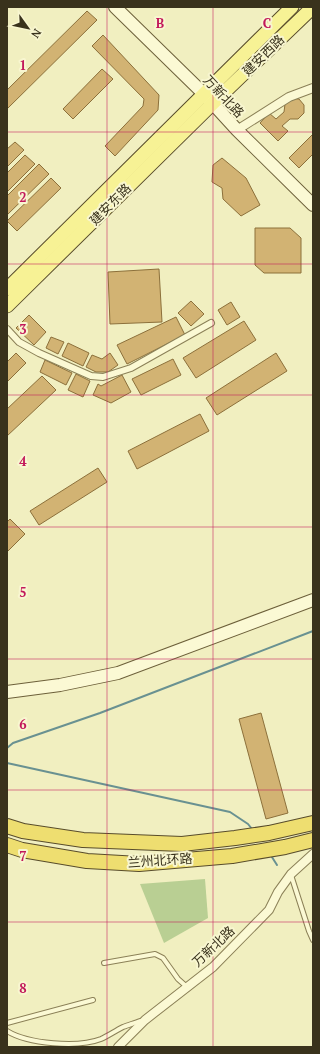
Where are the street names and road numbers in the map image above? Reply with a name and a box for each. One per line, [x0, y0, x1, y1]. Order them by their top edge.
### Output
street label: 建安西路 [238, 30, 288, 80]
street label: 万新北路 [200, 71, 248, 121]
street label: 建安东路 [85, 179, 135, 229]
street label: 兰州北环路 [127, 849, 193, 871]
street label: 万新北路 [188, 922, 238, 970]

